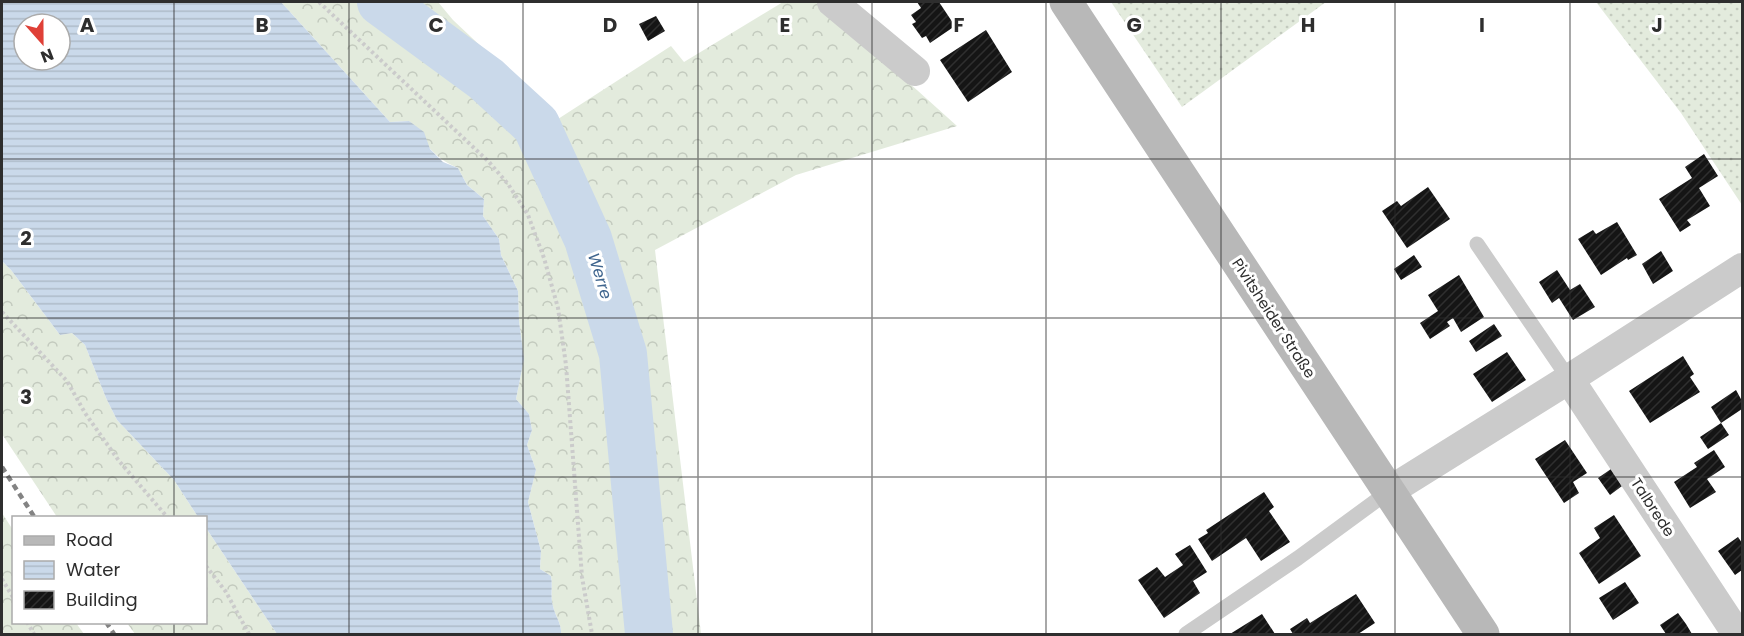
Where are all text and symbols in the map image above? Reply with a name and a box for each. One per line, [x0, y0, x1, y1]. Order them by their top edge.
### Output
text: A [80, 11, 95, 39]
text: B [255, 11, 269, 39]
text: C [428, 11, 444, 39]
text: D [603, 11, 617, 39]
text: E [780, 11, 790, 39]
text: F [954, 11, 965, 39]
text: G [1126, 11, 1142, 39]
text: H [1301, 11, 1315, 39]
text: I [1479, 11, 1485, 39]
text: J [1651, 11, 1663, 39]
north arrow [12, 12, 72, 72]
text: N [37, 43, 57, 68]
text: 2 [20, 224, 32, 252]
water label: Werre [582, 250, 618, 302]
street label: Pivitsheider Straße [1227, 254, 1321, 382]
text: 3 [20, 383, 32, 411]
street label: Talbrede [1626, 473, 1680, 541]
legend [12, 516, 207, 624]
text: Road [66, 527, 113, 552]
text: Water [66, 557, 120, 582]
text: Building [66, 587, 138, 612]

